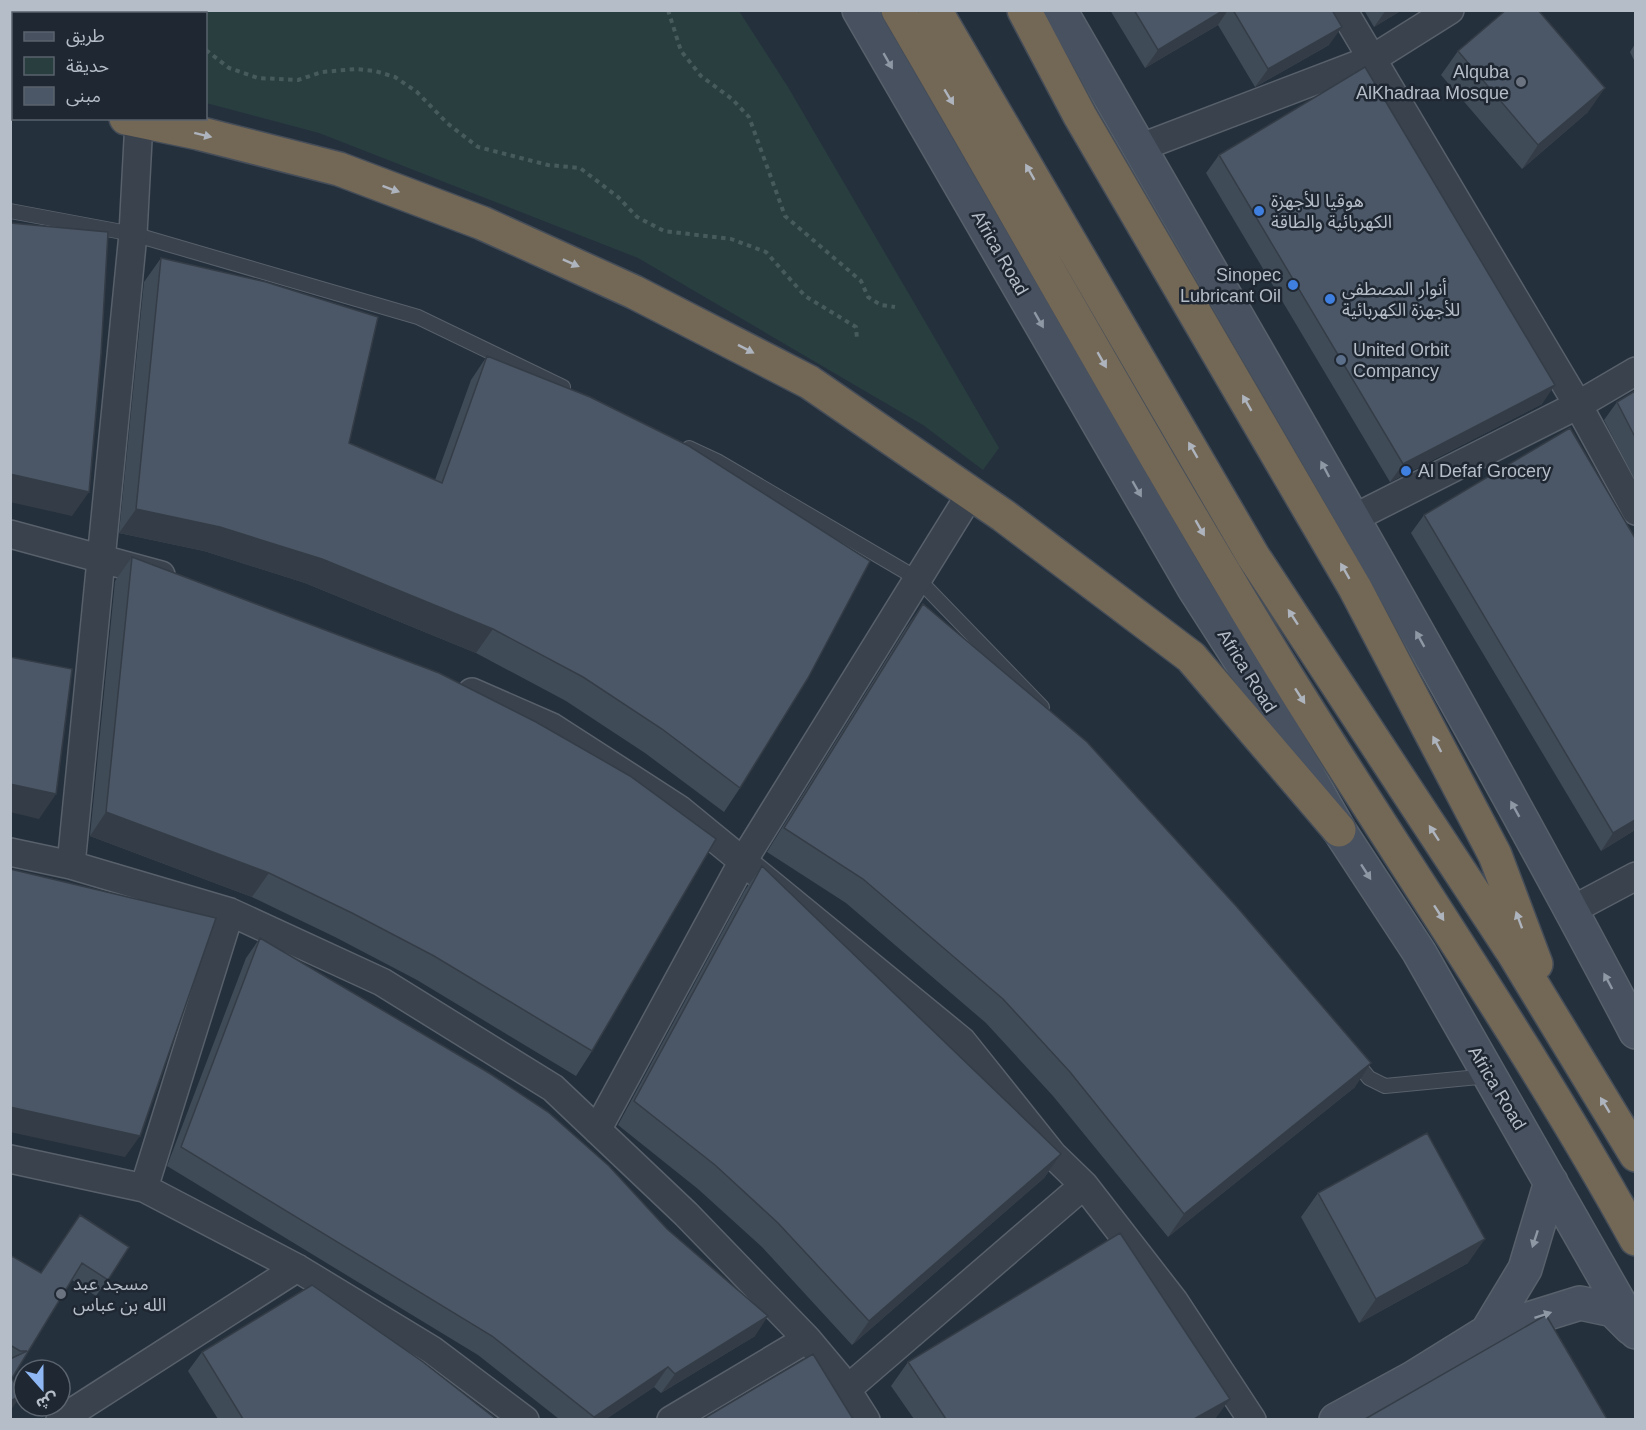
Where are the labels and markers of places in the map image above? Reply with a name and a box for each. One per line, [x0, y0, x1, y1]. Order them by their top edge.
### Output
place label: Alquba AlKhadraa Mosque [1356, 62, 1510, 103]
marker: Alquba AlKhadraa Mosque [1514, 75, 1528, 89]
place label: هوقيا للأجهزة الكهربائية والطاقة [1271, 191, 1392, 233]
marker: هوقيا للأجهزة الكهربائية والطاقة [1252, 204, 1266, 218]
place label: Sinopec Lubricant Oil [1180, 265, 1281, 306]
marker: Sinopec Lubricant Oil [1286, 278, 1300, 292]
place label: أنوار المصطفى للأجهزة الكهربائية [1342, 278, 1460, 321]
marker: أنوار المصطفى للأجهزة الكهربائية [1323, 292, 1337, 306]
place label: United Orbit Compancy [1353, 340, 1449, 381]
marker: United Orbit Compancy [1334, 353, 1348, 367]
place label: Al Defaf Grocery [1418, 461, 1551, 481]
marker: Al Defaf Grocery [1399, 464, 1413, 478]
place label: مسجد عبد الله بن عباس [73, 1274, 166, 1316]
marker: مسجد عبد الله بن عباس [54, 1287, 68, 1301]

